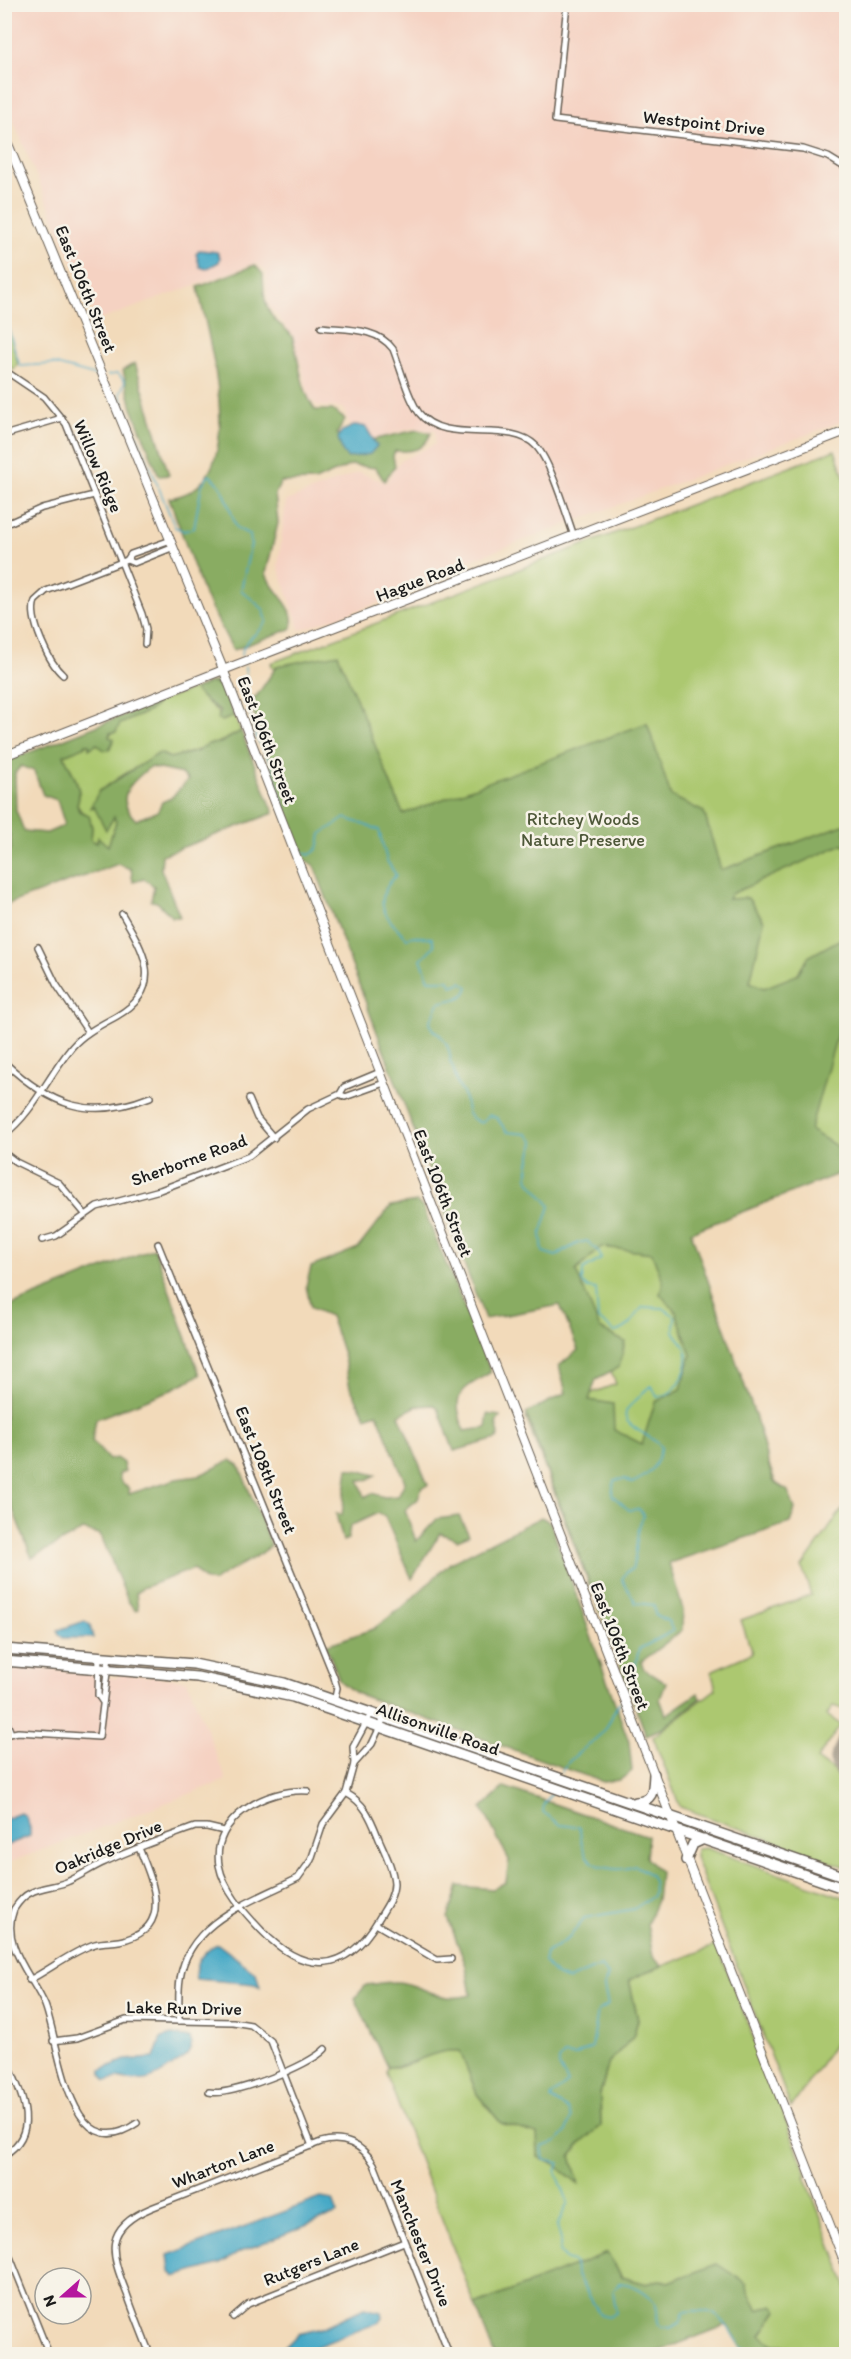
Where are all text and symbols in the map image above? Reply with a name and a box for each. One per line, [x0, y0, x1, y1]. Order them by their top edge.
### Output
street label: Westpoint Drive [642, 106, 766, 140]
street label: East 106th Street [50, 222, 122, 356]
street label: Willow Ridge [69, 416, 127, 516]
street label: Hague Road [373, 553, 467, 607]
street label: East 106th Street [232, 673, 302, 807]
park label: Ritchey Woods Nature Preserve [521, 808, 645, 851]
street label: East 106th Street [408, 1126, 478, 1260]
street label: Sherborne Road [128, 1129, 250, 1191]
street label: East 108th Street [230, 1403, 302, 1537]
street label: East 106th Street [585, 1579, 655, 1713]
street label: Allisonville Road [374, 1698, 503, 1760]
street label: Oakridge Drive [51, 1814, 165, 1880]
street label: Lake Run Drive [126, 1996, 242, 2020]
street label: Wharton Lane [169, 2134, 277, 2194]
street label: Manchester Drive [385, 2176, 457, 2310]
street label: Rutgers Lane [260, 2233, 362, 2291]
north arrow [33, 2266, 93, 2326]
text: N [39, 2293, 60, 2310]

